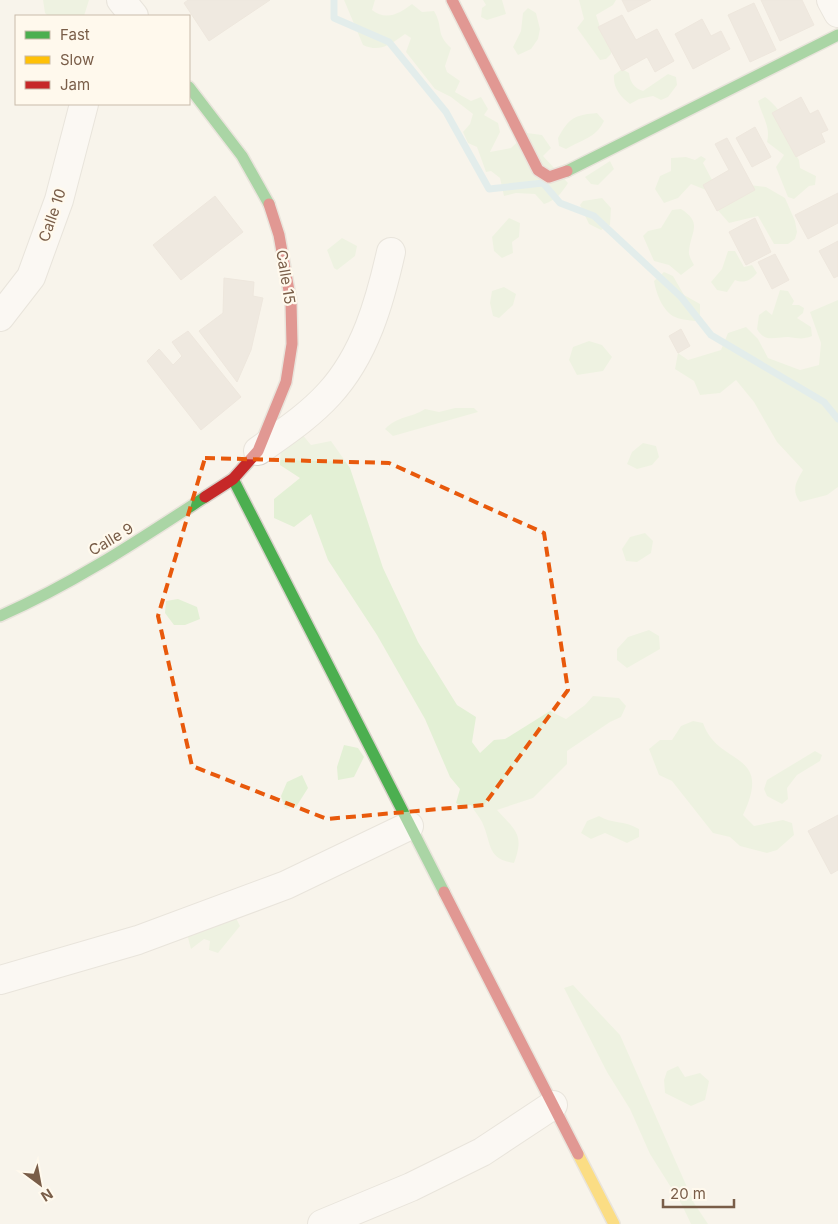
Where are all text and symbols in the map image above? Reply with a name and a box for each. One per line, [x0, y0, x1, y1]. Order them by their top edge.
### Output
legend [15, 15, 190, 105]
text: Fast [60, 25, 90, 44]
text: Slow [60, 50, 94, 69]
text: Jam [60, 75, 90, 94]
street label: Calle 10 [34, 186, 70, 244]
street label: Calle 15 [272, 248, 300, 306]
street label: Calle 9 [85, 518, 137, 560]
north arrow [15, 1159, 65, 1209]
scale bar [663, 1176, 734, 1208]
text: 20 m [670, 1184, 706, 1203]
text: N [38, 1185, 56, 1205]

